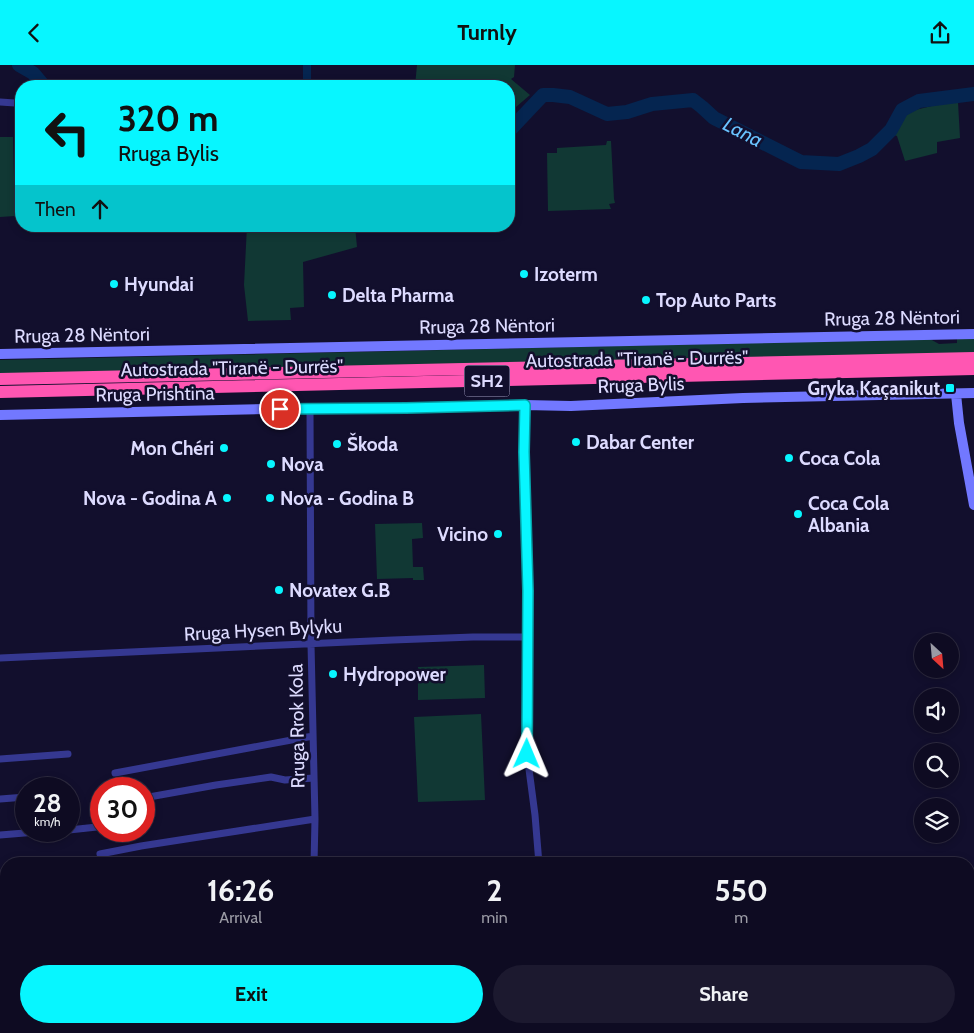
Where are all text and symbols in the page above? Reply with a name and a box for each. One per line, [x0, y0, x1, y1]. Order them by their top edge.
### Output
icon: back [20, 19, 48, 47]
text: Turnly [457, 19, 517, 46]
icon: share [926, 19, 954, 47]
text: 320 m [118, 97, 218, 140]
icon: left [35, 100, 100, 165]
water label: Lana [719, 112, 767, 152]
text: Rruga Bylis [118, 140, 219, 167]
icon: ahead [86, 195, 114, 223]
text: Then [35, 198, 76, 221]
place label: Izoterm [534, 263, 598, 286]
marker: Izoterm [518, 268, 530, 280]
place label: Hyundai [124, 273, 194, 296]
marker: Hyundai [108, 278, 120, 290]
place label: Delta Pharma [342, 284, 454, 307]
marker: Delta Pharma [326, 289, 338, 301]
place label: Top Auto Parts [656, 289, 776, 312]
marker: Top Auto Parts [640, 294, 652, 306]
street label: Rruga 28 Nëntori [824, 305, 960, 331]
street label: Rruga 28 Nëntori [419, 313, 555, 339]
street label: Rruga 28 Nëntori [14, 322, 150, 348]
street label: Autostrada "Tiranë - Durrës" [526, 346, 748, 372]
street label: Autostrada "Tiranë - Durrës" [121, 355, 343, 381]
road number: SH2 [464, 365, 510, 397]
street label: Rruga Bylis [597, 372, 685, 398]
place label: Gryka Kaçanikut [808, 377, 940, 400]
street label: Rruga Prishtina [95, 381, 215, 407]
marker: Gryka Kaçanikut [944, 382, 956, 394]
pin [259, 388, 301, 430]
icon: arrive [266, 395, 294, 423]
place label: Dabar Center [586, 431, 695, 454]
place label: Škoda [347, 432, 398, 456]
marker: Dabar Center [570, 436, 582, 448]
place label: Mon Chéri [130, 437, 214, 460]
marker: Škoda [331, 438, 343, 450]
marker: Mon Chéri [218, 442, 230, 454]
place label: Coca Cola [799, 447, 881, 470]
marker: Coca Cola [783, 452, 795, 464]
place label: Nova [281, 453, 324, 476]
marker: Nova [265, 458, 277, 470]
place label: Nova - Godina A [83, 487, 217, 510]
place label: Nova - Godina B [280, 487, 414, 510]
marker: Nova - Godina A [221, 492, 233, 504]
marker: Nova - Godina B [264, 492, 276, 504]
place label: Coca Cola Albania [808, 492, 890, 537]
marker: Coca Cola Albania [792, 508, 804, 520]
place label: Vicino [437, 523, 488, 546]
marker: Vicino [492, 528, 504, 540]
place label: Novatex G.B [289, 579, 390, 602]
marker: Novatex G.B [273, 584, 285, 596]
street label: Rruga Hysen Bylyku [183, 614, 343, 646]
north arrow [914, 633, 959, 677]
map controls [914, 633, 959, 843]
place label: Hydropower [343, 663, 447, 686]
street label: Rruga Rrok Kola [284, 664, 310, 788]
marker: Hydropower [327, 668, 339, 680]
button: sound [914, 688, 959, 733]
position arrow [500, 727, 552, 779]
button: search [914, 743, 959, 788]
speed limit sign: 30 [90, 777, 155, 842]
text: 28 [33, 788, 62, 818]
button: layers [914, 798, 959, 843]
text: km/h [34, 814, 61, 829]
text: 16:26 [207, 872, 274, 909]
text: 2 [487, 872, 502, 909]
text: 550 [715, 872, 768, 909]
text: Arrival [219, 908, 262, 927]
text: min [481, 908, 508, 927]
text: m [734, 908, 748, 927]
button: Exit [20, 965, 483, 1023]
button: Share [493, 965, 955, 1023]

